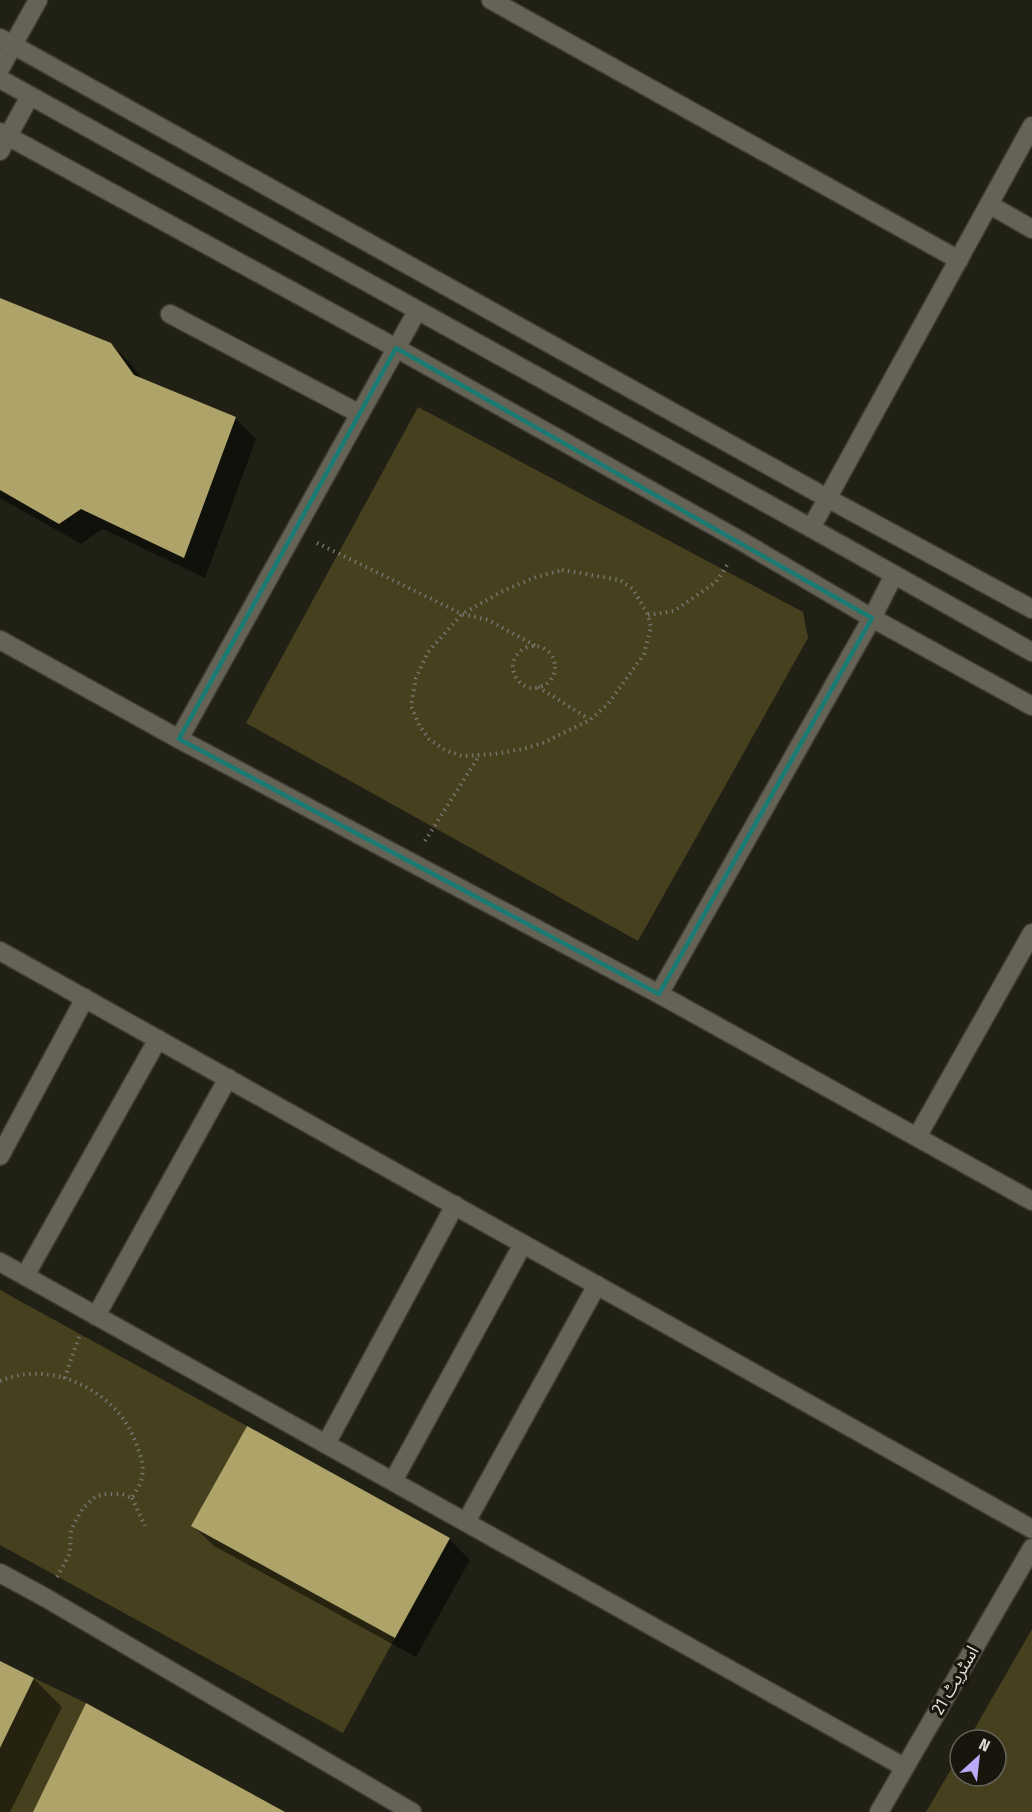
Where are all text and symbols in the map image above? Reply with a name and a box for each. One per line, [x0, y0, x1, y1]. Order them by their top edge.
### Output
street label: اسٹریٹ 21 [927, 1642, 983, 1718]
north arrow [948, 1728, 1008, 1788]
text: N [976, 1734, 993, 1756]

